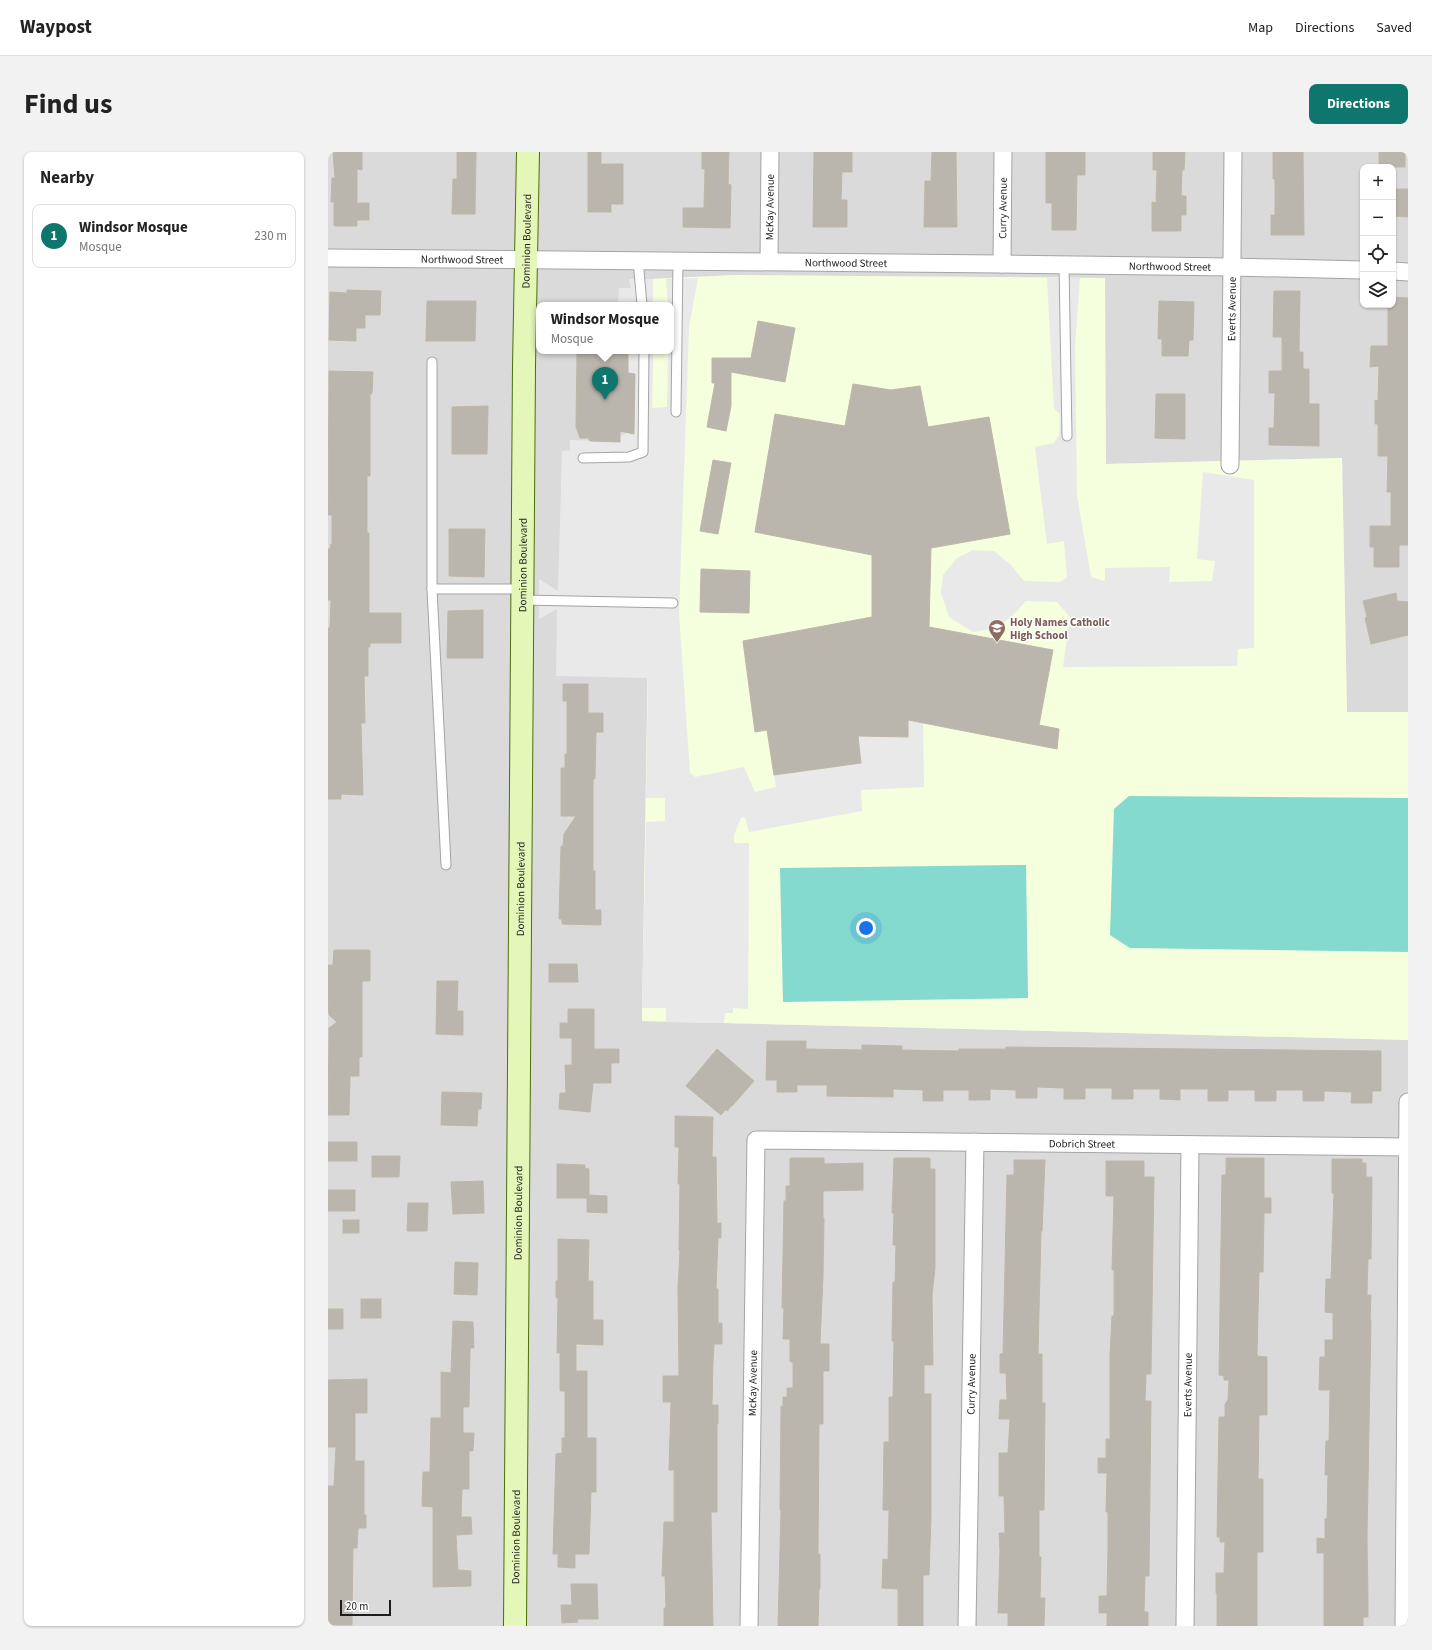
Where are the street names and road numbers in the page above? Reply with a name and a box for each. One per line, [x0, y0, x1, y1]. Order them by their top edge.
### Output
street label: McKay Avenue [762, 173, 777, 240]
street label: Curry Avenue [995, 177, 1010, 239]
street label: Dominion Boulevard [518, 194, 535, 288]
street label: Northwood Street [421, 251, 504, 267]
street label: Northwood Street [805, 255, 888, 270]
street label: Northwood Street [1129, 258, 1212, 274]
street label: Everts Avenue [1224, 276, 1239, 341]
street label: Dominion Boulevard [515, 518, 530, 612]
street label: Dominion Boulevard [512, 842, 528, 936]
street label: Dobrich Street [1049, 1136, 1115, 1151]
street label: Dominion Boulevard [510, 1166, 526, 1260]
street label: McKay Avenue [745, 1349, 760, 1416]
street label: Everts Avenue [1180, 1352, 1195, 1417]
street label: Curry Avenue [963, 1353, 979, 1415]
street label: Dominion Boulevard [508, 1490, 523, 1584]

